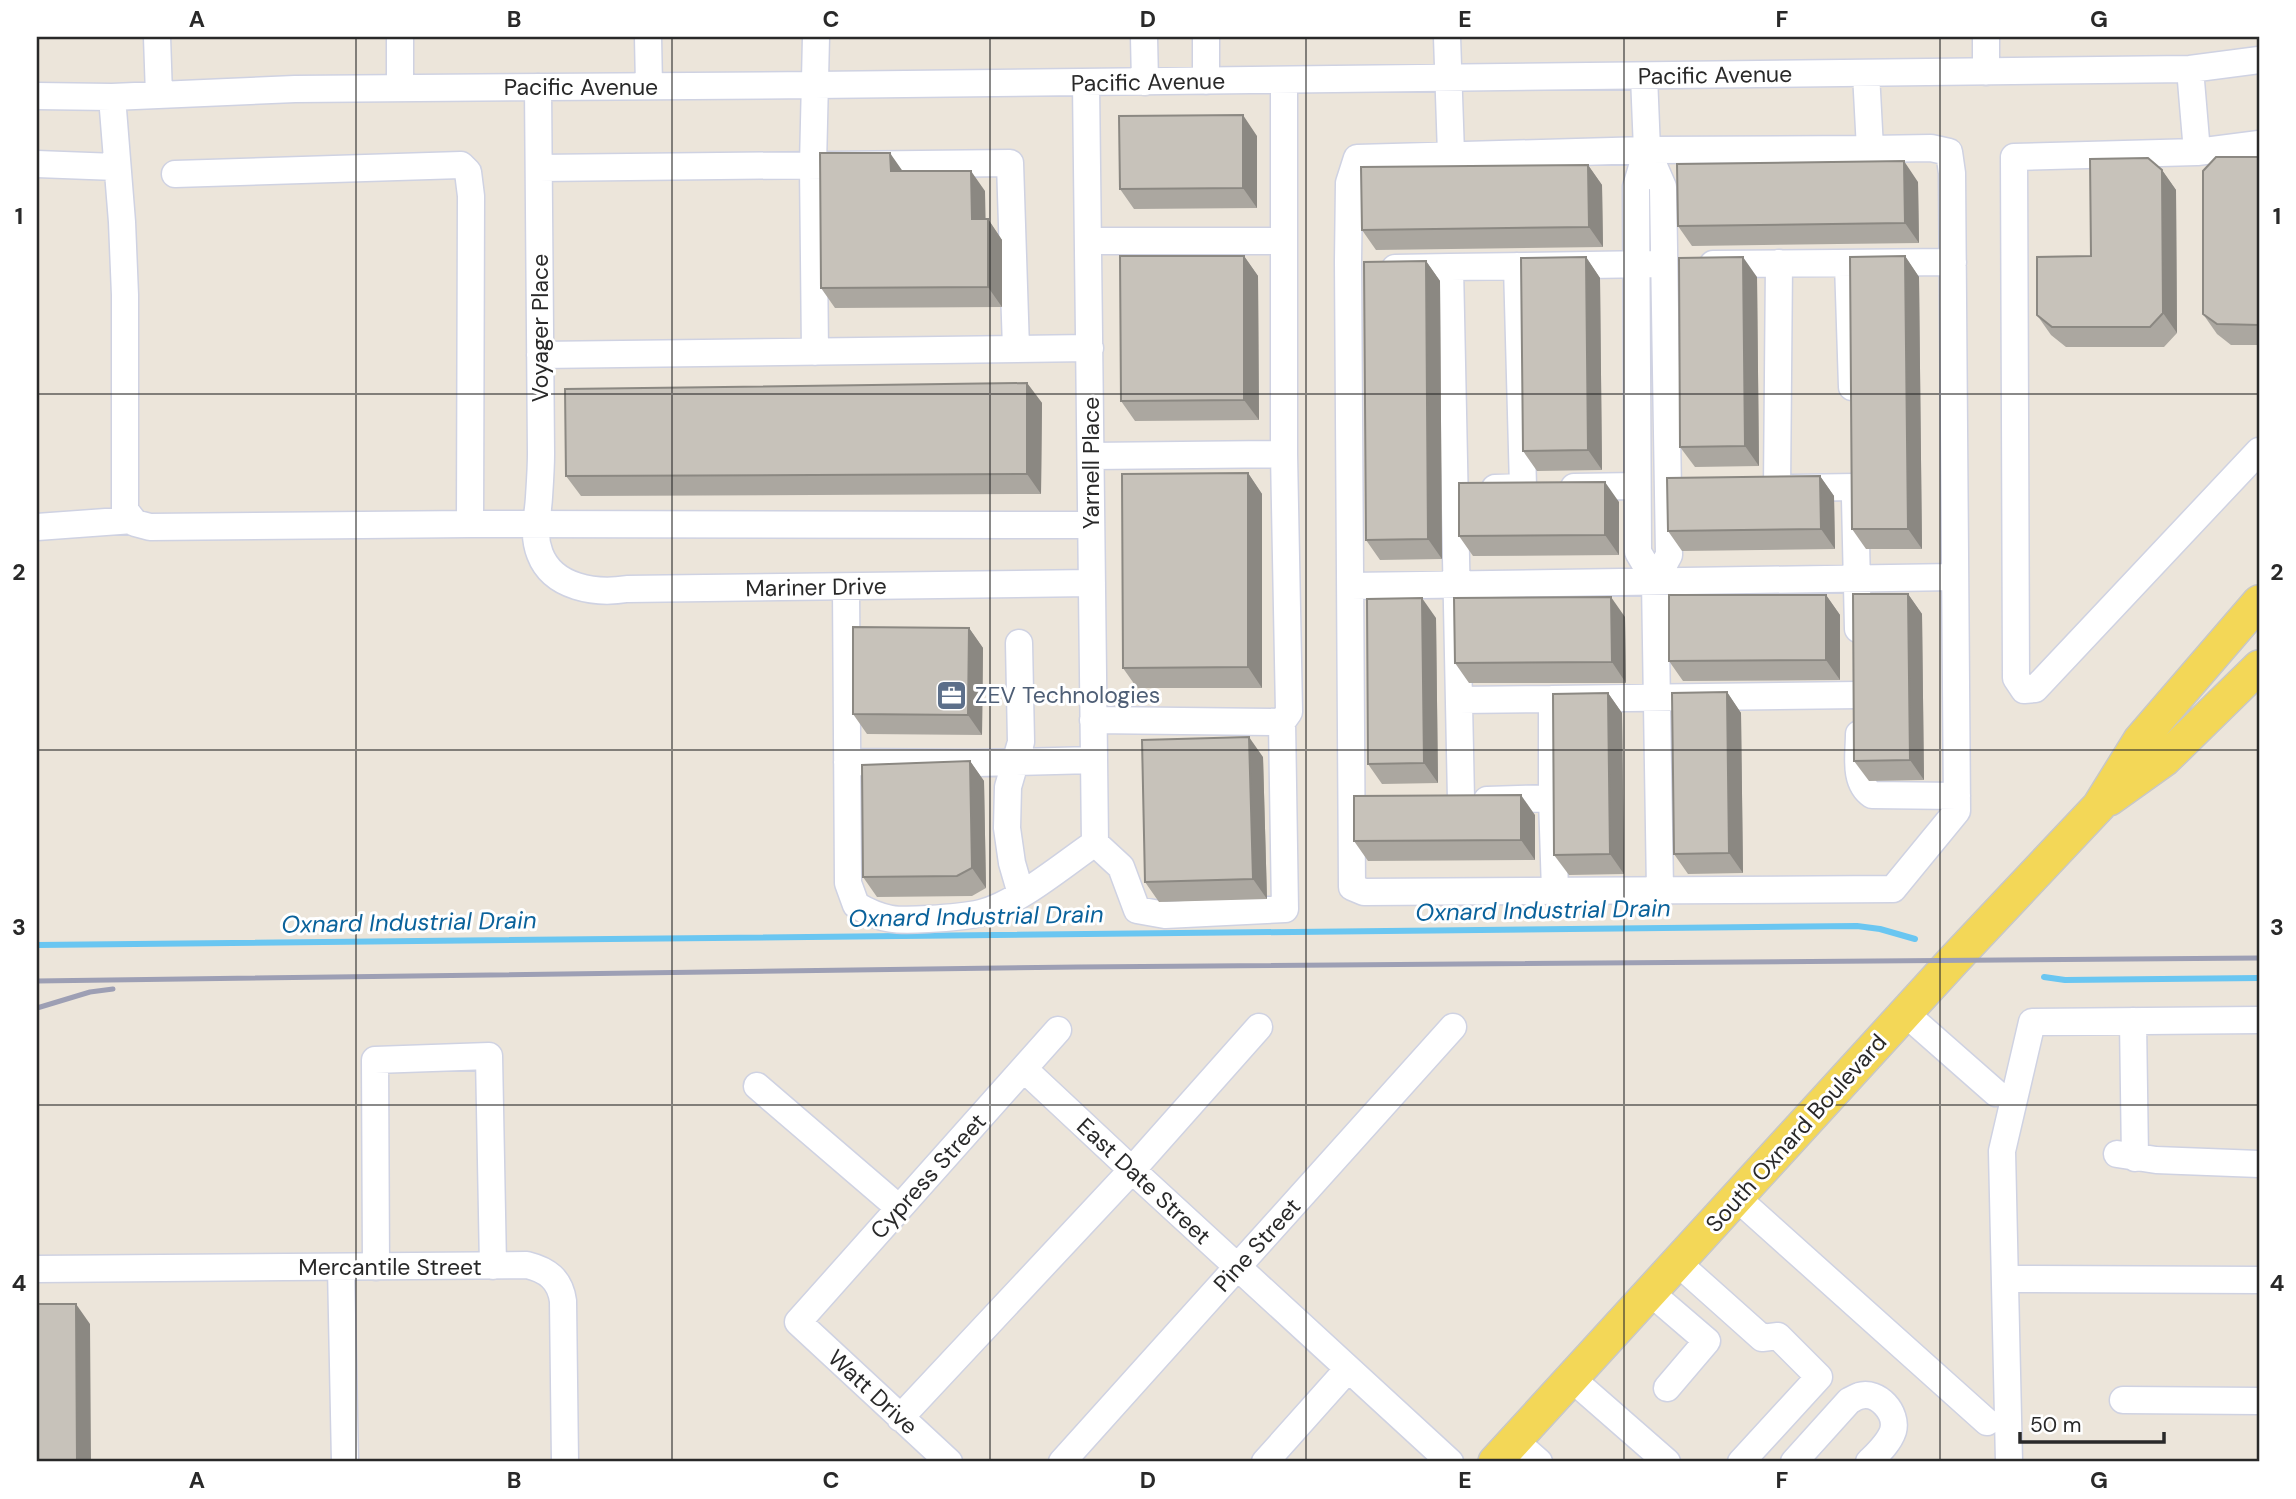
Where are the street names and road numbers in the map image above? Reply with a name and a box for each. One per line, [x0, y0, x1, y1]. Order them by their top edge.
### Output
street label: Pacific Avenue [1638, 59, 1792, 91]
street label: Pacific Avenue [1071, 66, 1225, 98]
street label: Pacific Avenue [504, 72, 658, 102]
street label: Voyager Place [525, 254, 555, 402]
street label: Yarnell Place [1076, 397, 1106, 529]
street label: Mariner Drive [745, 571, 887, 603]
street label: South Oxnard Boulevard [1699, 1027, 1893, 1239]
street label: Cypress Street [864, 1107, 992, 1245]
street label: East Date Street [1071, 1111, 1217, 1251]
street label: Pine Street [1207, 1192, 1307, 1298]
street label: Mercantile Street [298, 1252, 482, 1282]
street label: Watt Drive [822, 1343, 924, 1441]

